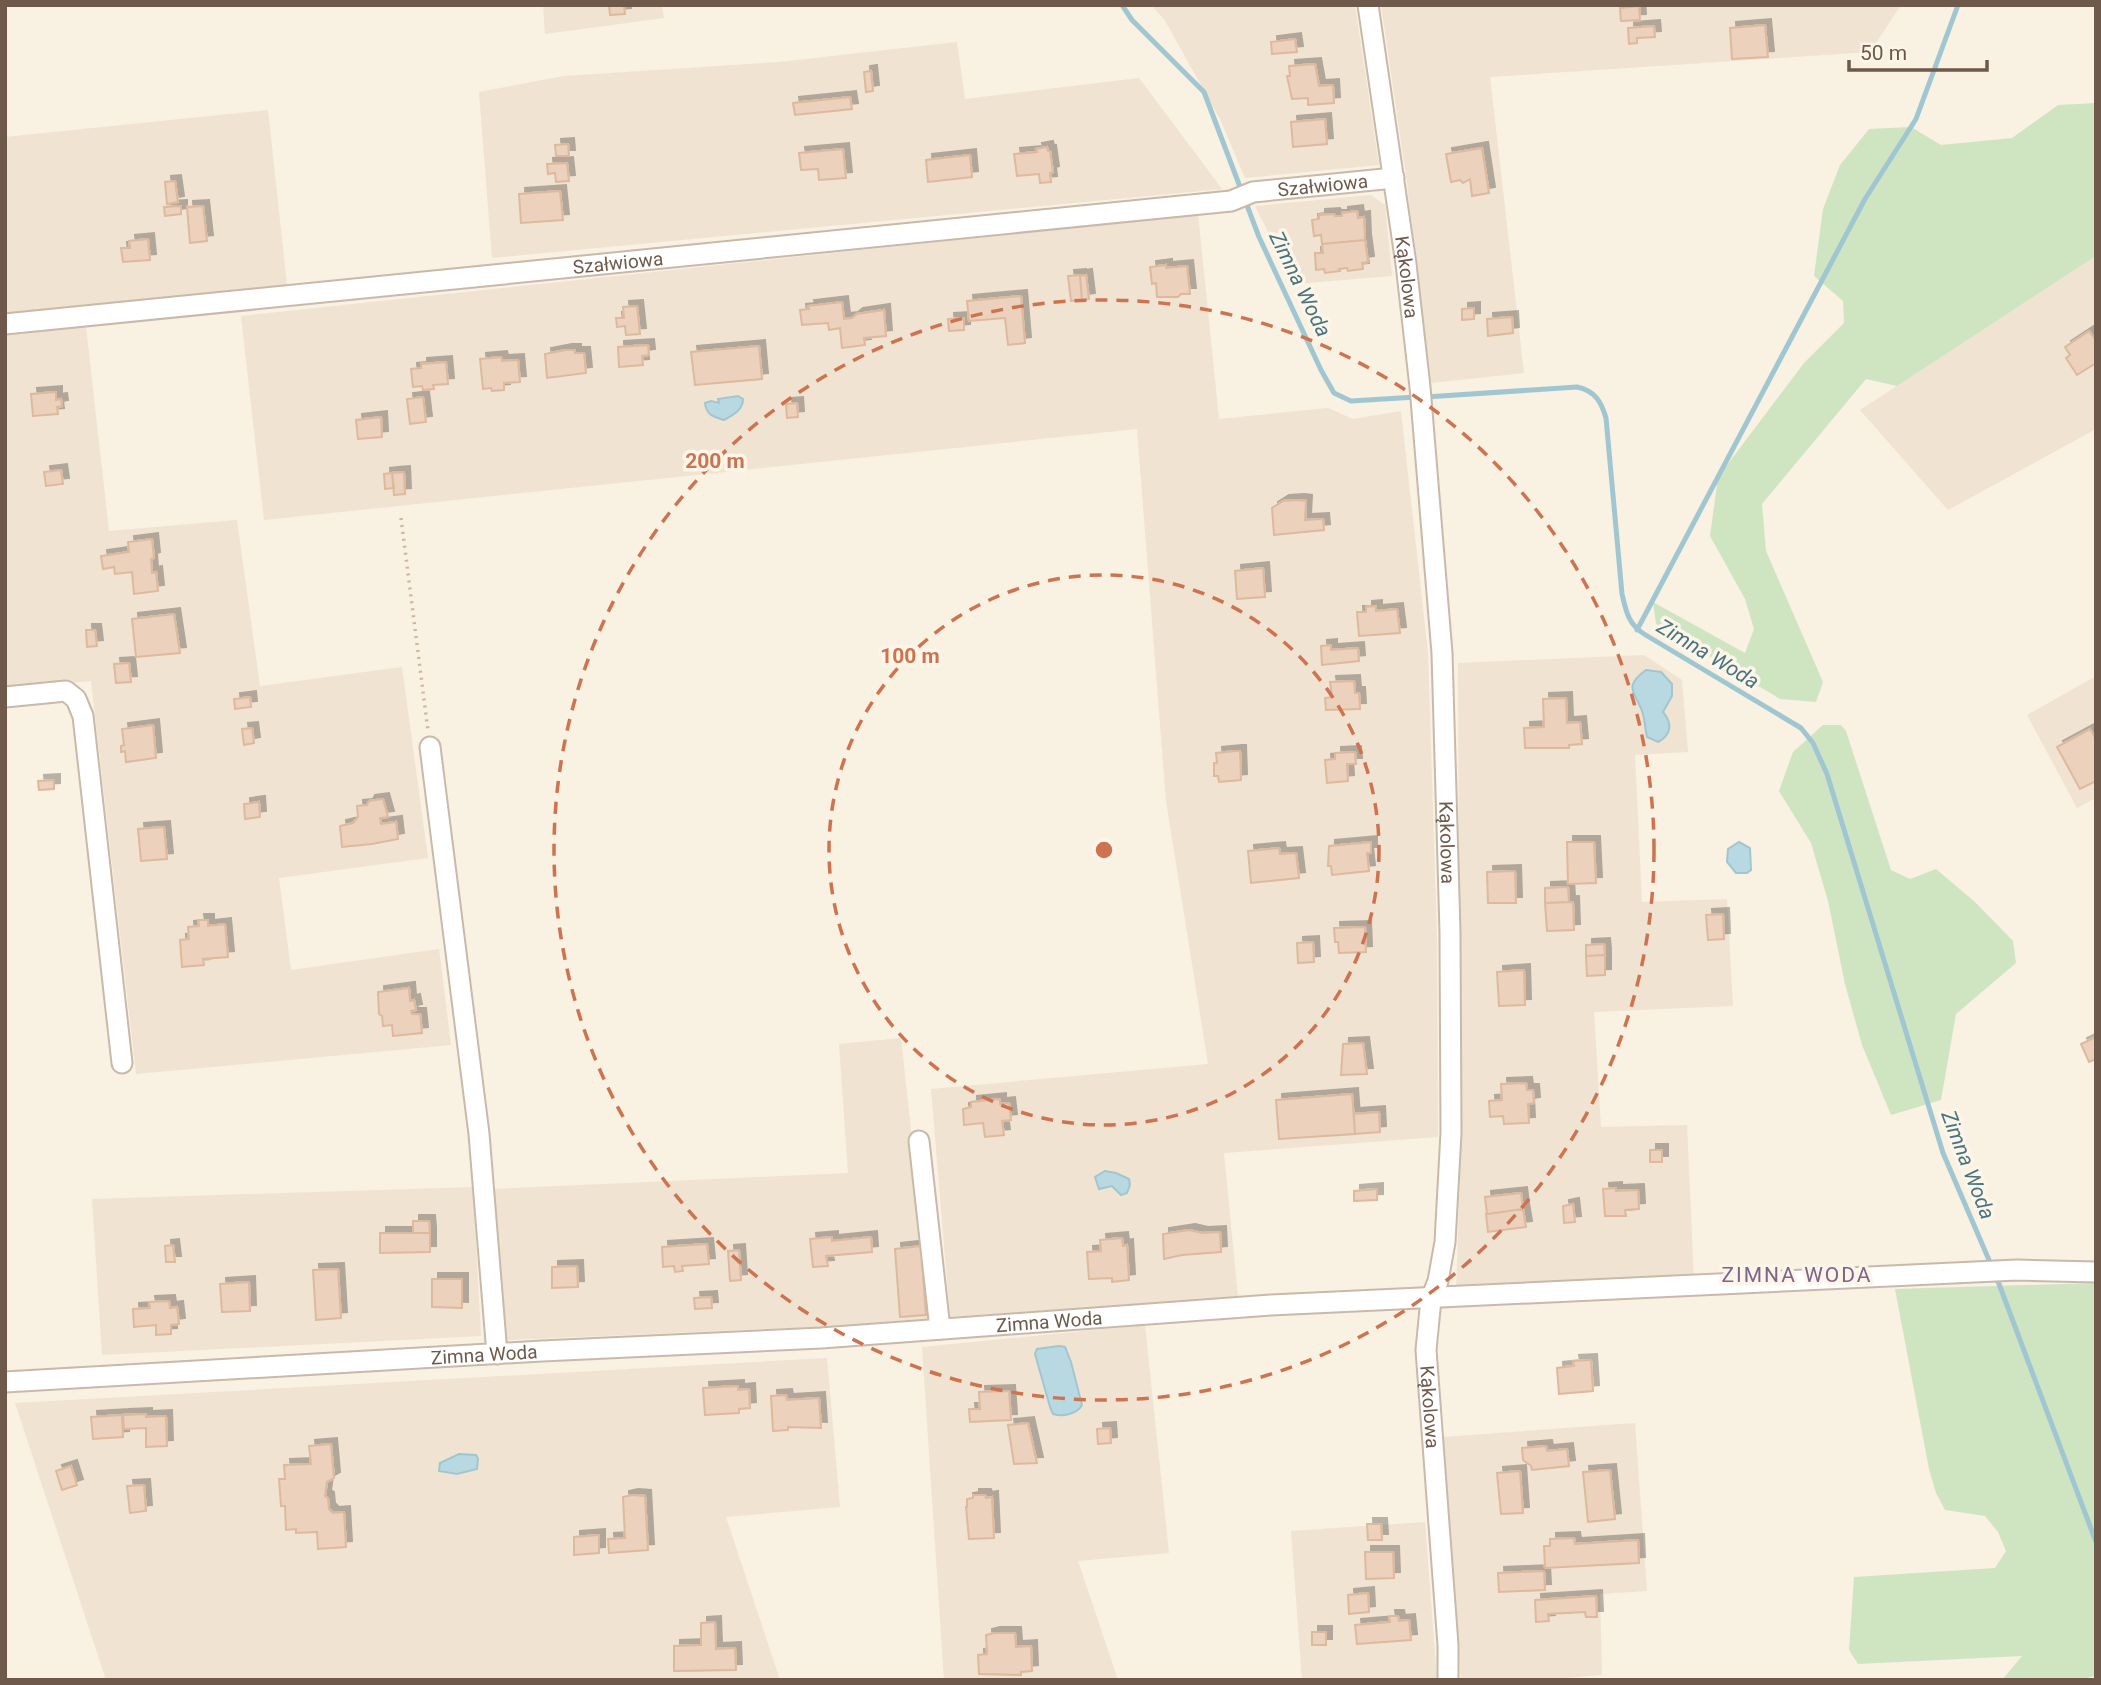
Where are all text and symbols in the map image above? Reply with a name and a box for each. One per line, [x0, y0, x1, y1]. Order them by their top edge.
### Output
scale bar [1849, 28, 1987, 72]
text: 50 m [1860, 41, 1907, 65]
street label: Szałwiowa [1277, 170, 1369, 201]
water label: Zimna Woda [1264, 226, 1336, 341]
street label: Kąkolowa [1390, 235, 1423, 320]
street label: Szałwiowa [572, 247, 664, 279]
text: 200 m [685, 449, 745, 473]
water label: Zimna Woda [1652, 614, 1763, 694]
text: 100 m [880, 644, 940, 668]
street label: Kąkolowa [1434, 801, 1460, 884]
centre of rings [1092, 838, 1116, 862]
water label: Zimna Woda [1936, 1106, 2000, 1223]
district label: ZIMNA WODA [1721, 1263, 1873, 1287]
street label: Zimna Woda [995, 1306, 1103, 1337]
street label: Zimna Woda [430, 1340, 538, 1369]
street label: Kąkolowa [1415, 1365, 1444, 1449]

